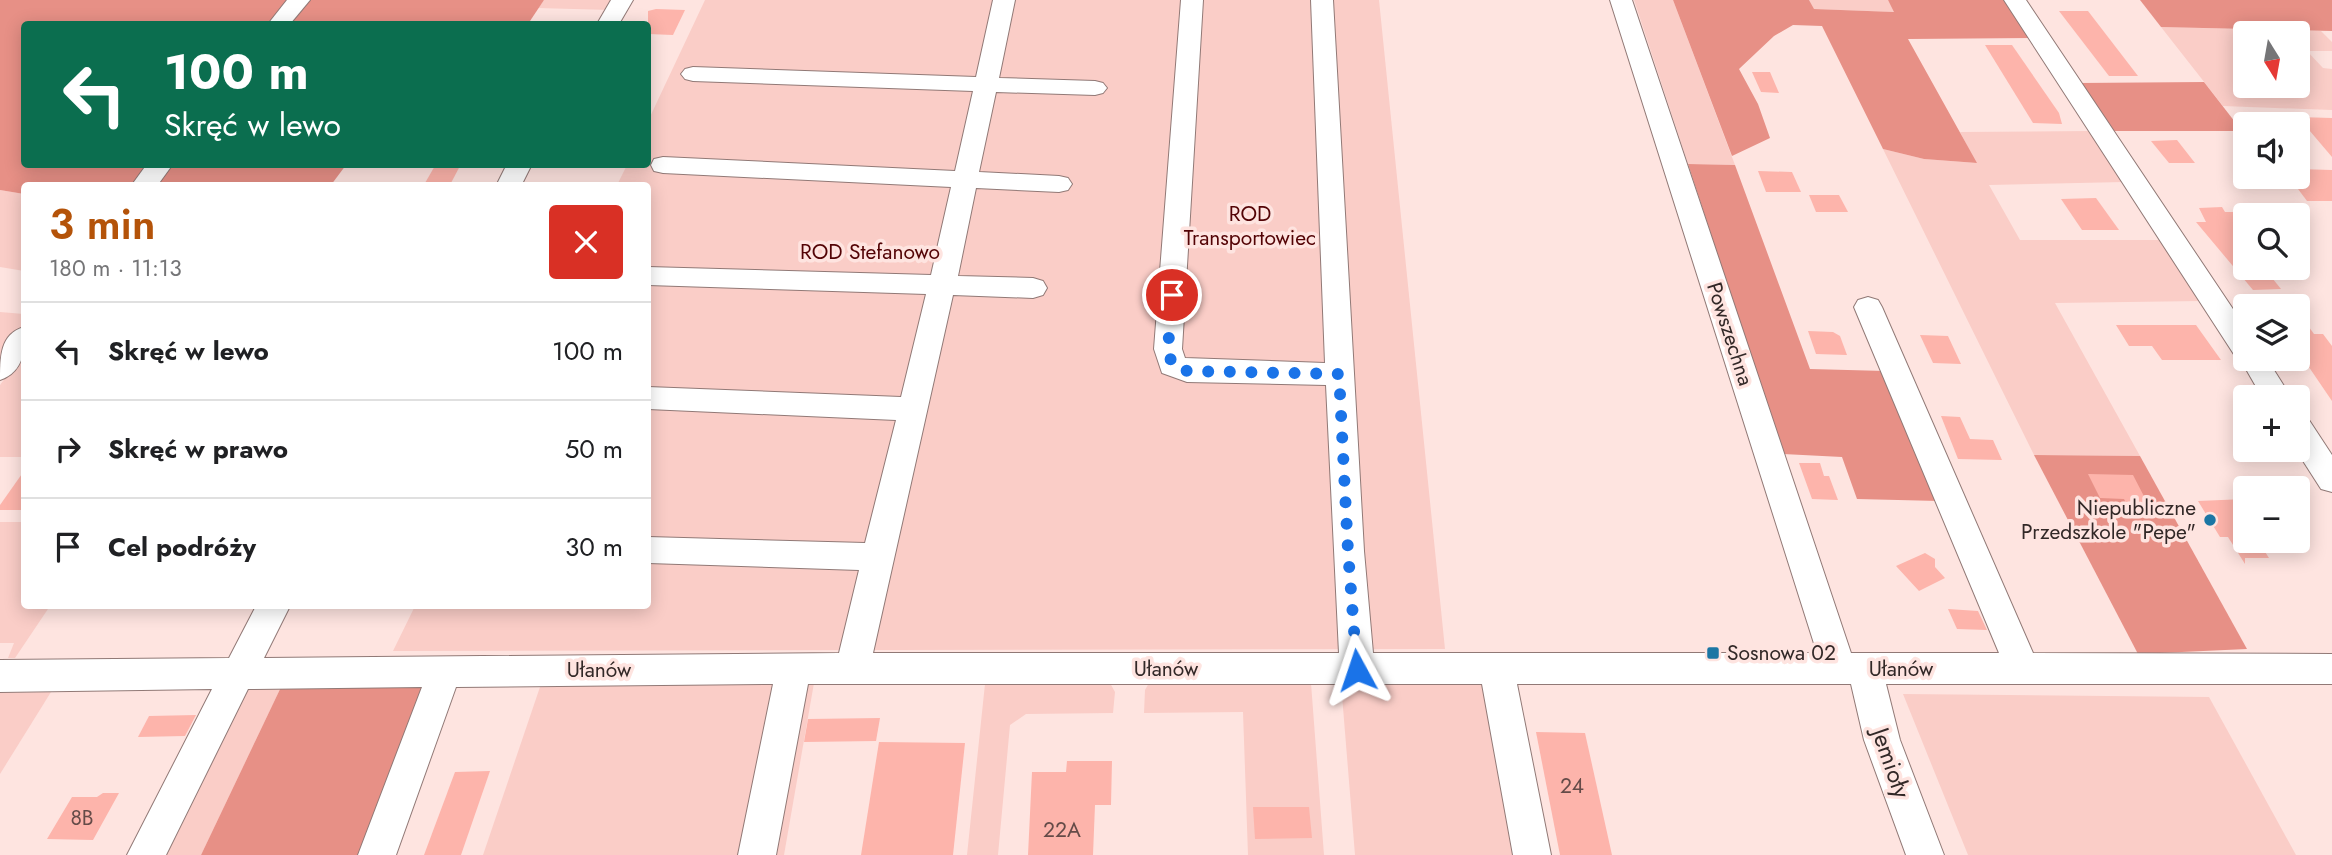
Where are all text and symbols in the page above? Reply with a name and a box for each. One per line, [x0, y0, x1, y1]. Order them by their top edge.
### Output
north arrow [2233, 21, 2310, 98]
map controls [2233, 21, 2310, 553]
text: 100 m [164, 37, 309, 107]
icon: left [49, 49, 140, 140]
text: Skręć w lewo [164, 102, 341, 148]
button: sound [2233, 112, 2310, 189]
text: 3 min [49, 194, 155, 255]
park label: ROD Transportowiec [1184, 199, 1316, 253]
button: search [2233, 203, 2310, 280]
button: close [549, 205, 623, 279]
park label: ROD Stefanowo [800, 237, 940, 267]
text: 180 m · 11:13 [49, 251, 182, 285]
pin [1142, 265, 1202, 325]
icon: arrive [1153, 276, 1191, 314]
street label: Powszechna [1699, 278, 1761, 390]
button: layers [2233, 294, 2310, 371]
icon: left [49, 332, 87, 370]
text: Skręć w lewo [108, 332, 269, 370]
text: 100 m [552, 332, 623, 370]
button: + [2233, 385, 2310, 462]
icon: right [49, 430, 87, 468]
text: Skręć w prawo [108, 430, 288, 468]
text: 50 m [565, 430, 623, 468]
button: − [2233, 476, 2310, 553]
place label: Niepubliczne Przedszkole "Pepe" [2021, 493, 2196, 547]
marker: Niepubliczne Przedszkole "Pepe" [2202, 512, 2218, 528]
icon: arrive [49, 528, 87, 566]
text: Cel podróży [108, 528, 256, 566]
text: 30 m [565, 528, 623, 566]
position arrow [1320, 633, 1394, 707]
place label: Sosnowa 02 [1727, 638, 1836, 668]
marker: Sosnowa 02 [1705, 645, 1721, 661]
street label: Ułanów [1134, 654, 1199, 684]
street label: Ułanów [1869, 654, 1934, 684]
street label: Ułanów [567, 655, 632, 685]
street label: Jemioły [1862, 720, 1920, 803]
house number: 24 [1560, 771, 1584, 801]
house number: 8B [70, 803, 94, 833]
house number: 22A [1043, 815, 1081, 845]

